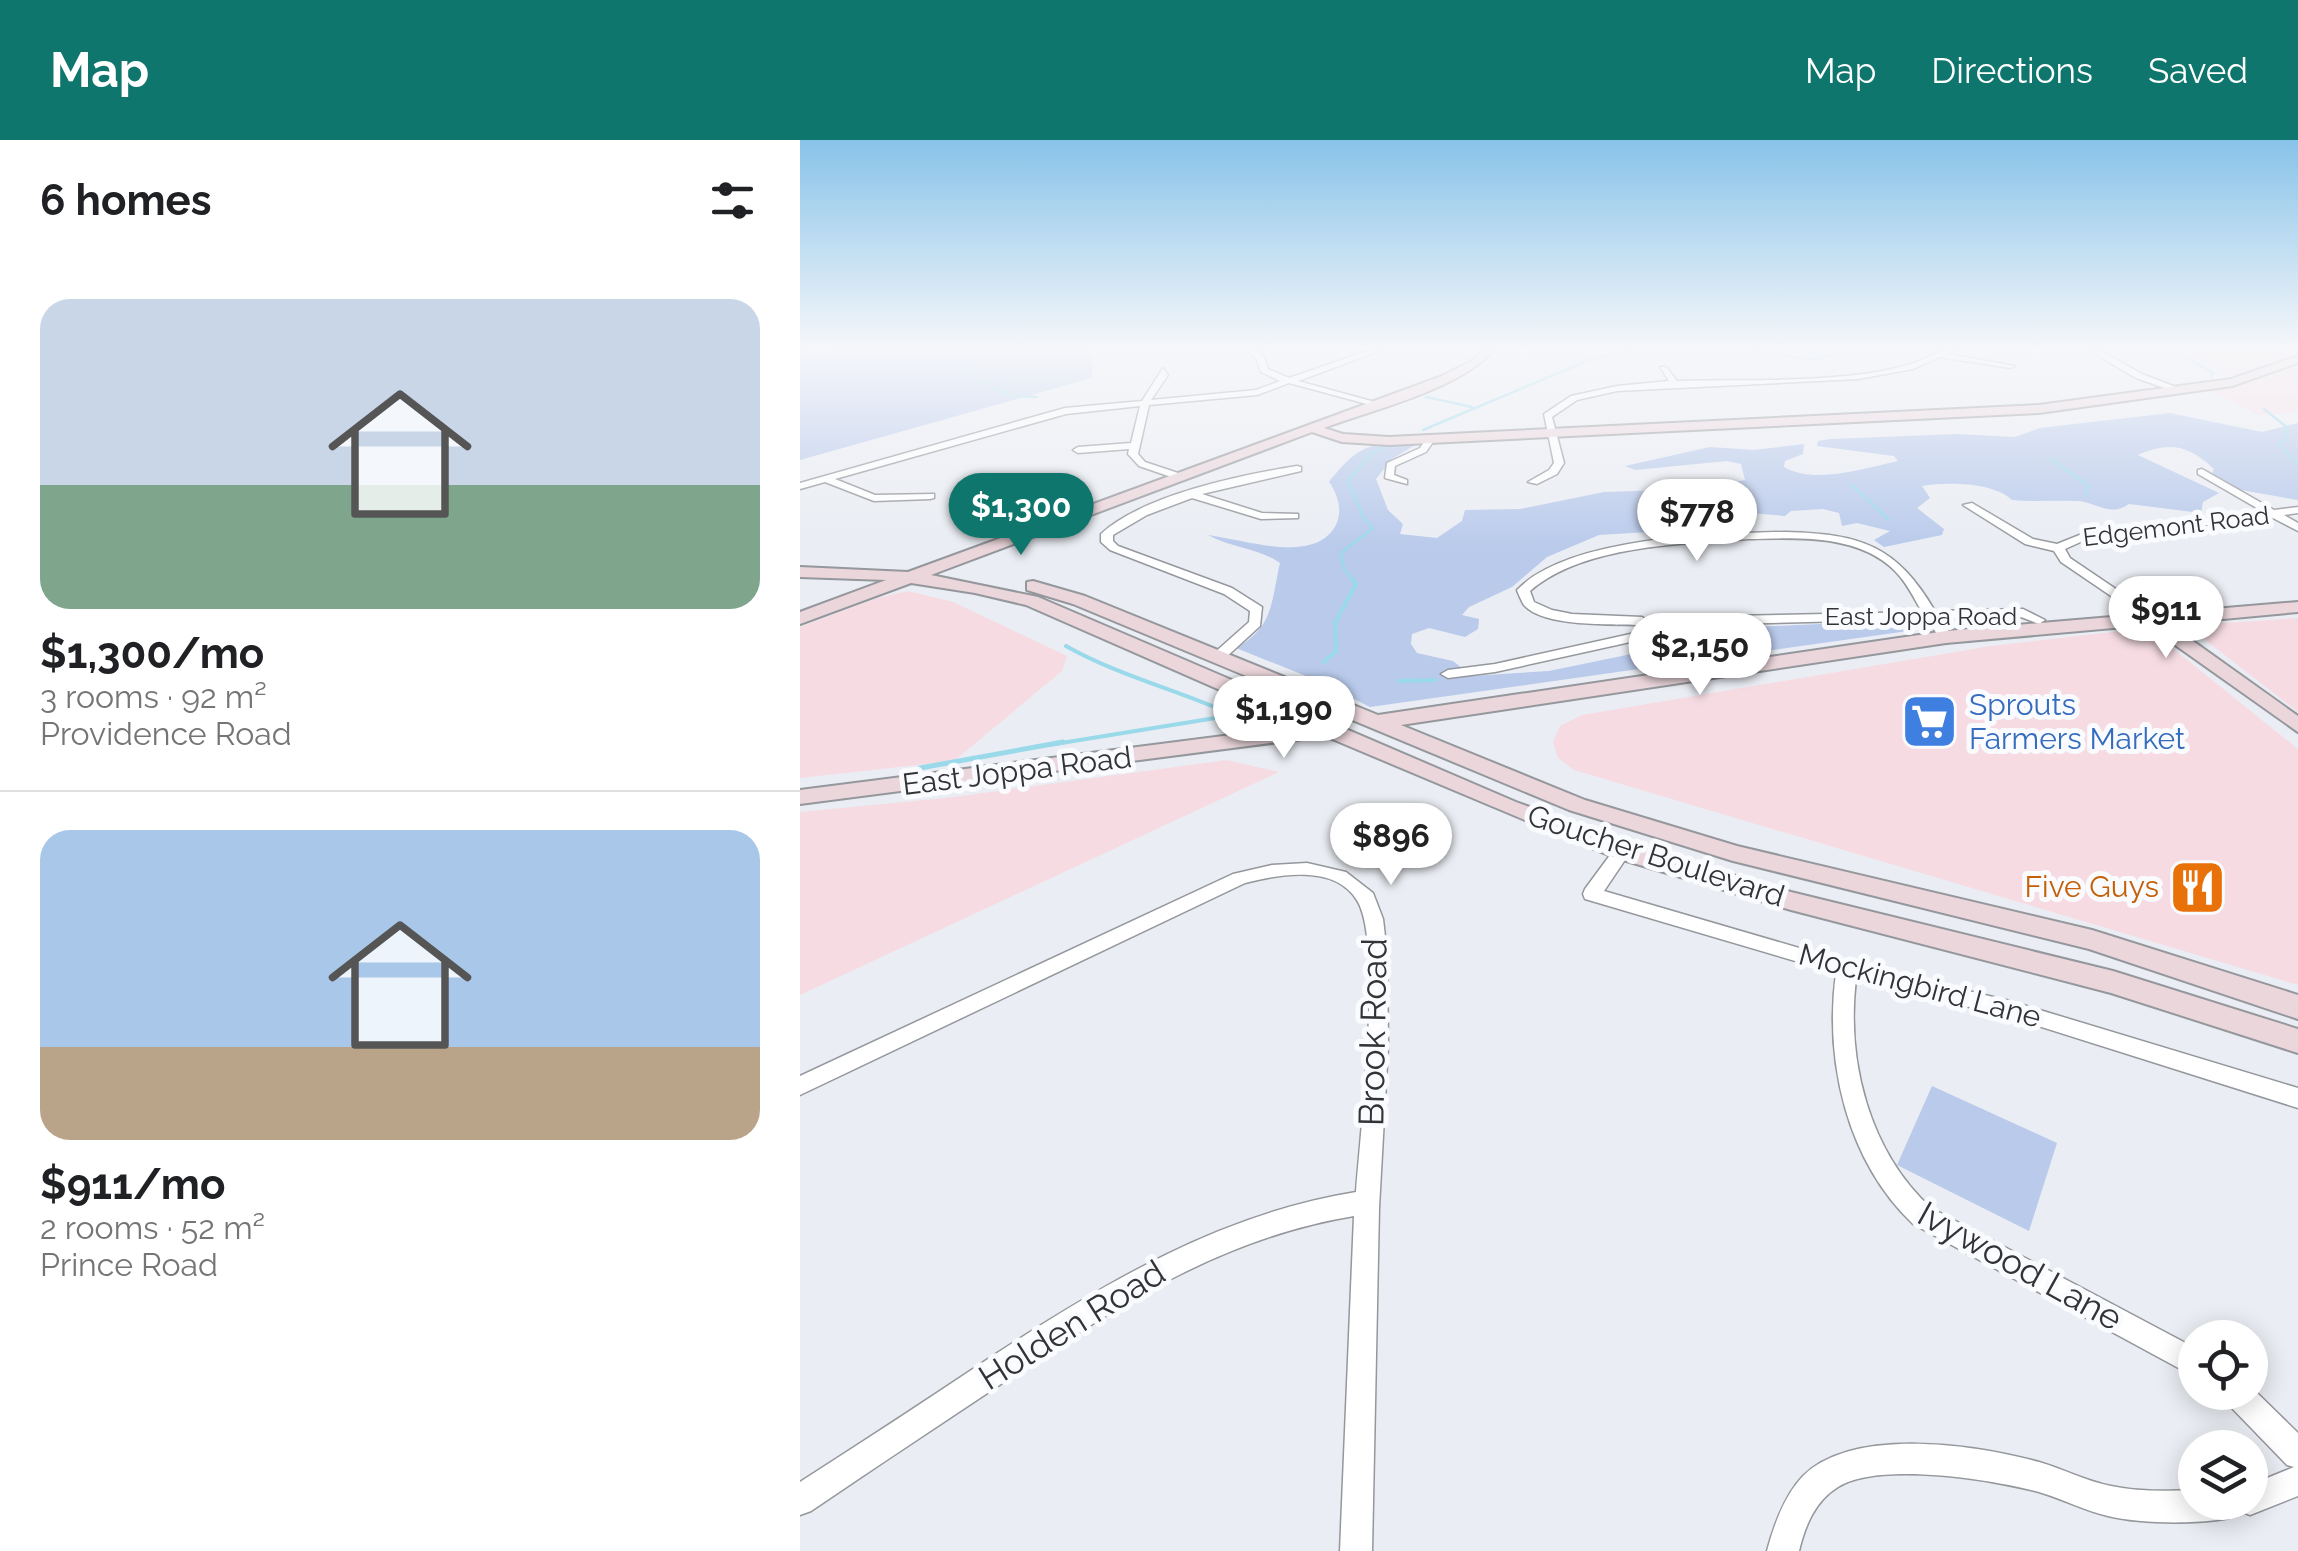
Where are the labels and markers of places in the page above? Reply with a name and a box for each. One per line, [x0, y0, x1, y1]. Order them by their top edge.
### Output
pin: $1,300 [940, 473, 1102, 558]
pin: $778 [1638, 479, 1756, 564]
pin: $911 [2107, 576, 2225, 661]
pin: $2,150 [1619, 613, 1781, 698]
pin: $1,190 [1203, 676, 1365, 761]
place label: Sprouts Farmers Market [1969, 687, 2185, 756]
supermarket icon: Sprouts Farmers Market [1900, 692, 1960, 752]
pin: $896 [1332, 803, 1450, 888]
restaurant icon: Five Guys [2168, 857, 2228, 917]
place label: Five Guys [2024, 869, 2159, 904]

